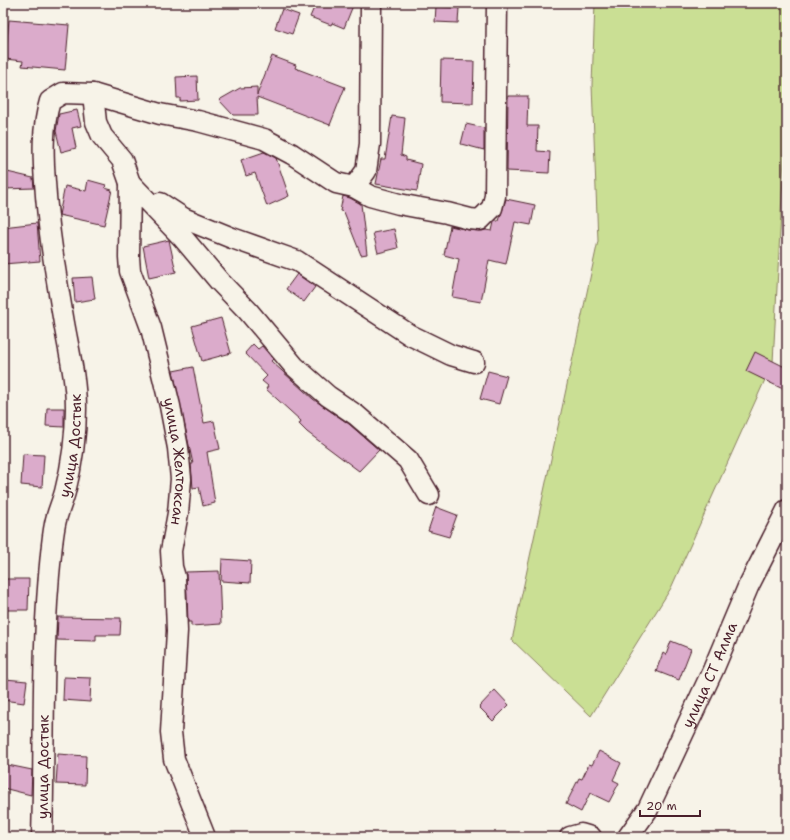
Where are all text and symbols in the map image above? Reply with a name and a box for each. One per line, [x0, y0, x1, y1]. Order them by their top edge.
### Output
street label: улица Достык [54, 393, 86, 500]
street label: улица Желтоксан [158, 395, 191, 527]
street label: улица СТ Алма [677, 618, 742, 731]
street label: улица Достык [32, 715, 54, 819]
scale bar [640, 792, 700, 818]
text: 20 m [646, 798, 677, 814]

